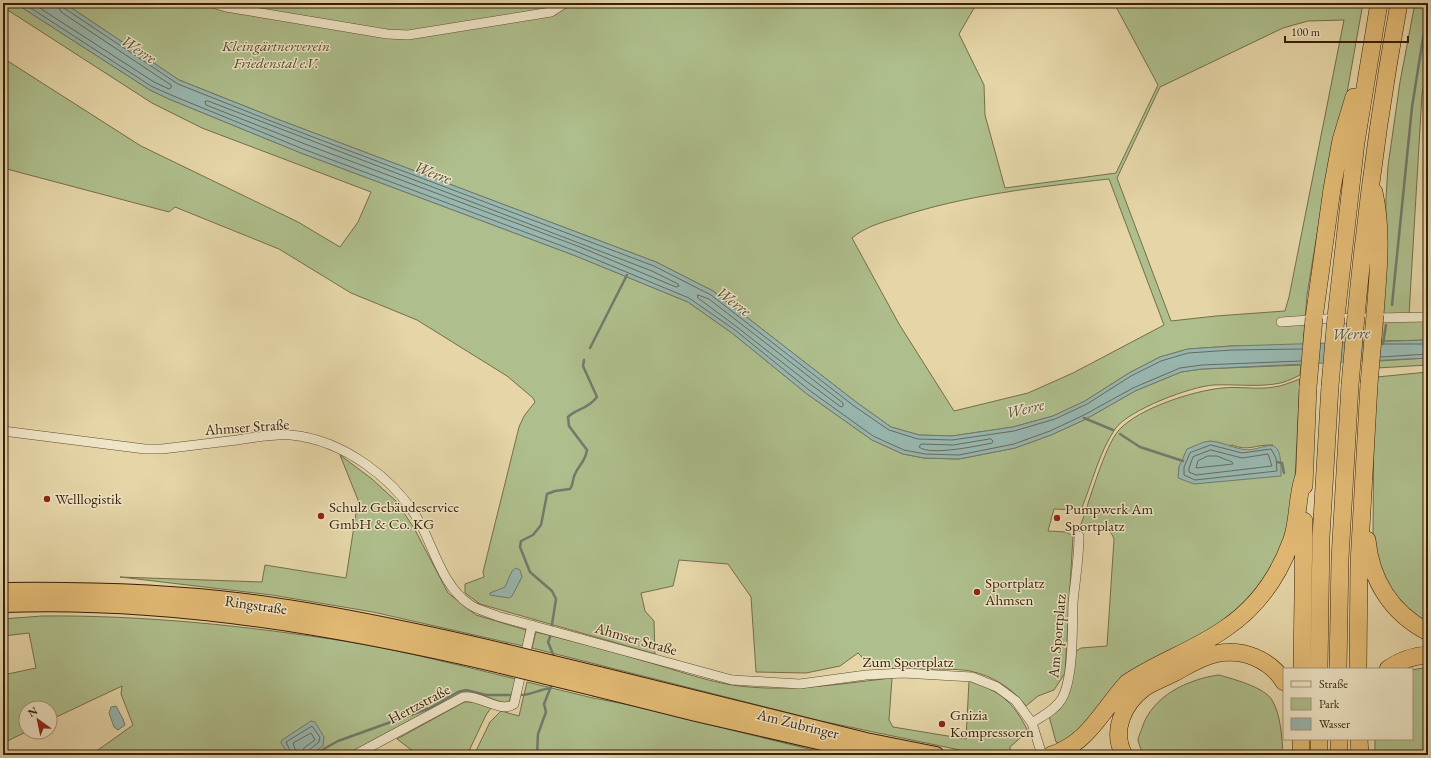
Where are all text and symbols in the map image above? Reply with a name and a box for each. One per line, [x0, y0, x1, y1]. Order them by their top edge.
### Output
scale bar [1285, 18, 1408, 44]
text: 100 m [1291, 24, 1321, 40]
water label: Werre [117, 30, 161, 69]
park label: Kleingärtnerverein Friedenstal e.V. [221, 36, 330, 72]
water label: Werre [411, 156, 455, 189]
water label: Werre [712, 282, 756, 321]
water label: Werre [1331, 322, 1371, 345]
water label: Werre [1004, 394, 1047, 423]
street label: Ahmser Straße [203, 414, 290, 439]
place label: Welllogistik [55, 489, 123, 508]
marker: Welllogistik [42, 494, 52, 504]
place label: Schulz Gebäudeservice GmbH & Co. KG [329, 497, 459, 533]
place label: Pumpwerk Am Sportplatz [1065, 499, 1154, 535]
marker: Schulz Gebäudeservice GmbH & Co. KG [316, 511, 326, 521]
marker: Pumpwerk Am Sportplatz [1052, 513, 1062, 523]
place label: Sportplatz Ahmsen [984, 573, 1045, 609]
marker: Sportplatz Ahmsen [972, 587, 982, 597]
street label: Ringstraße [224, 591, 289, 618]
street label: Am Sportplatz [1043, 593, 1070, 680]
street label: Ahmser Straße [592, 617, 680, 659]
street label: Zum Sportplatz [862, 652, 954, 671]
legend [1283, 668, 1413, 740]
text: Straße [1319, 676, 1348, 692]
street label: Hertzstraße [385, 679, 453, 728]
text: Park [1319, 696, 1340, 712]
north arrow [18, 700, 58, 740]
text: N [25, 703, 40, 720]
street label: Am Zubringer [754, 704, 841, 743]
place label: Gnizia Kompressoren [950, 705, 1034, 741]
text: Wasser [1319, 716, 1350, 732]
marker: Gnizia Kompressoren [937, 719, 947, 729]

